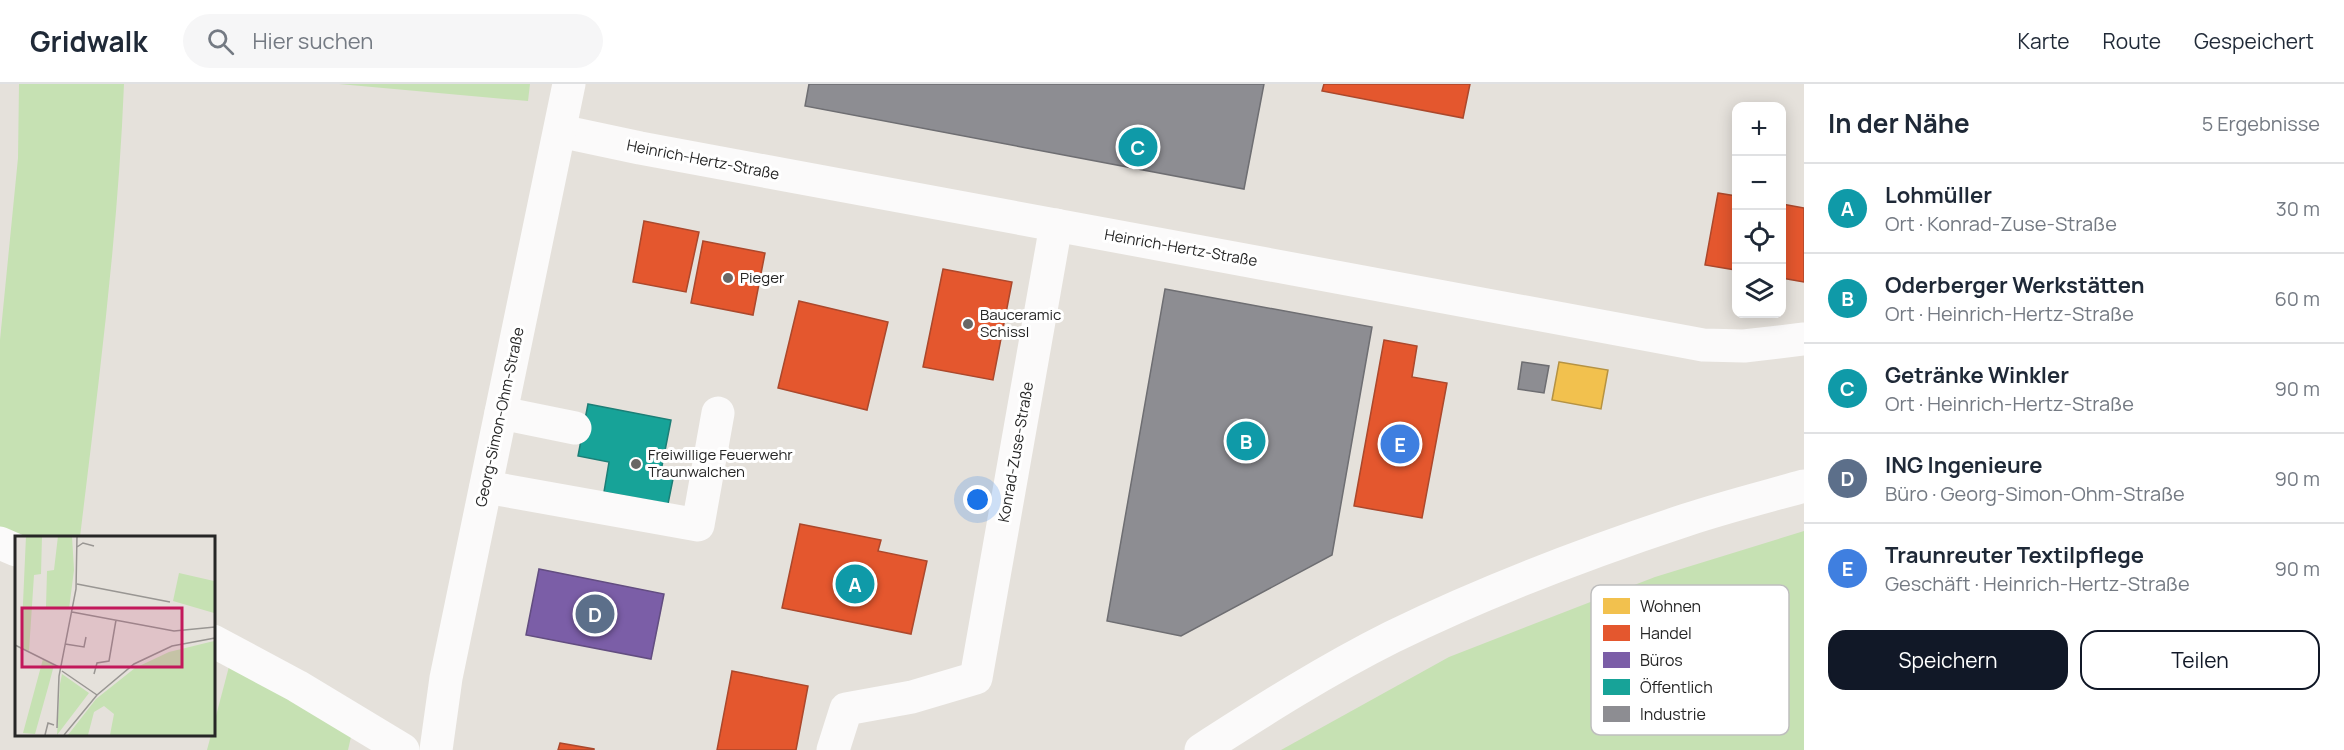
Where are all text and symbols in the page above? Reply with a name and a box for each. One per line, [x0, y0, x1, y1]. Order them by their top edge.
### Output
search box [183, 14, 603, 68]
text: Gridwalk [30, 22, 147, 60]
icon: search [204, 25, 237, 58]
text: Hier suchen [252, 26, 373, 56]
text: Karte [2018, 27, 2070, 55]
text: Route [2103, 27, 2161, 55]
text: Gespeichert [2194, 27, 2314, 55]
map controls [1732, 102, 1786, 318]
button: + [1732, 102, 1786, 156]
text: In der Nähe [1828, 105, 1970, 141]
text: 5 Ergebnisse [2202, 110, 2320, 137]
pin: C [1118, 124, 1158, 170]
street label: Heinrich-Hertz-Straße [625, 134, 781, 185]
button: − [1732, 156, 1786, 210]
text: Lohmüller [1885, 180, 1992, 210]
text: A [1841, 195, 1854, 222]
text: 30 m [2276, 195, 2320, 222]
button: locate [1732, 210, 1786, 264]
text: Ort · Konrad-Zuse-Straße [1885, 210, 2117, 237]
street label: Heinrich-Hertz-Straße [1103, 224, 1259, 271]
button: layers [1732, 264, 1786, 318]
place label: Pieger [740, 267, 785, 288]
text: Oderberger Werkstätten [1885, 270, 2145, 300]
marker: Pieger [721, 271, 735, 285]
text: B [1841, 285, 1854, 312]
text: 60 m [2274, 285, 2320, 312]
text: Ort · Heinrich-Hertz-Straße [1885, 300, 2134, 327]
place label: Bauceramic Schissl [980, 304, 1061, 342]
marker: Bauceramic Schissl [961, 317, 975, 331]
street label: Georg-Simon-Ohm-Straße [470, 325, 529, 509]
text: Getränke Winkler [1885, 360, 2069, 390]
text: C [1840, 375, 1855, 402]
text: 90 m [2274, 375, 2320, 402]
street label: Konrad-Zuse-Straße [993, 380, 1038, 524]
text: Ort · Heinrich-Hertz-Straße [1885, 390, 2134, 417]
pin: B [1226, 418, 1266, 464]
pin: E [1380, 422, 1420, 466]
place label: Freiwillige Feuerwehr Traunwalchen [648, 444, 793, 482]
text: ING Ingenieure [1885, 450, 2043, 480]
marker: Freiwillige Feuerwehr Traunwalchen [629, 457, 643, 471]
text: D [1840, 465, 1855, 492]
text: 90 m [2274, 465, 2320, 492]
text: Büro · Georg-Simon-Ohm-Straße [1885, 480, 2185, 507]
your location [963, 485, 992, 514]
inset map [15, 536, 214, 735]
text: Traunreuter Textilpflege [1885, 540, 2144, 570]
text: E [1842, 555, 1853, 582]
text: 90 m [2274, 555, 2320, 582]
pin: A [836, 562, 874, 606]
text: Geschäft · Heinrich-Hertz-Straße [1885, 570, 2190, 597]
legend [1591, 585, 1789, 735]
pin: D [576, 592, 614, 636]
text: Wohnen [1640, 595, 1701, 617]
text: Handel [1640, 622, 1692, 644]
button: Speichern [1828, 630, 2068, 690]
button: Teilen [2080, 630, 2320, 690]
text: Büros [1640, 649, 1683, 671]
text: Öffentlich [1640, 676, 1713, 698]
text: Industrie [1640, 703, 1706, 725]

